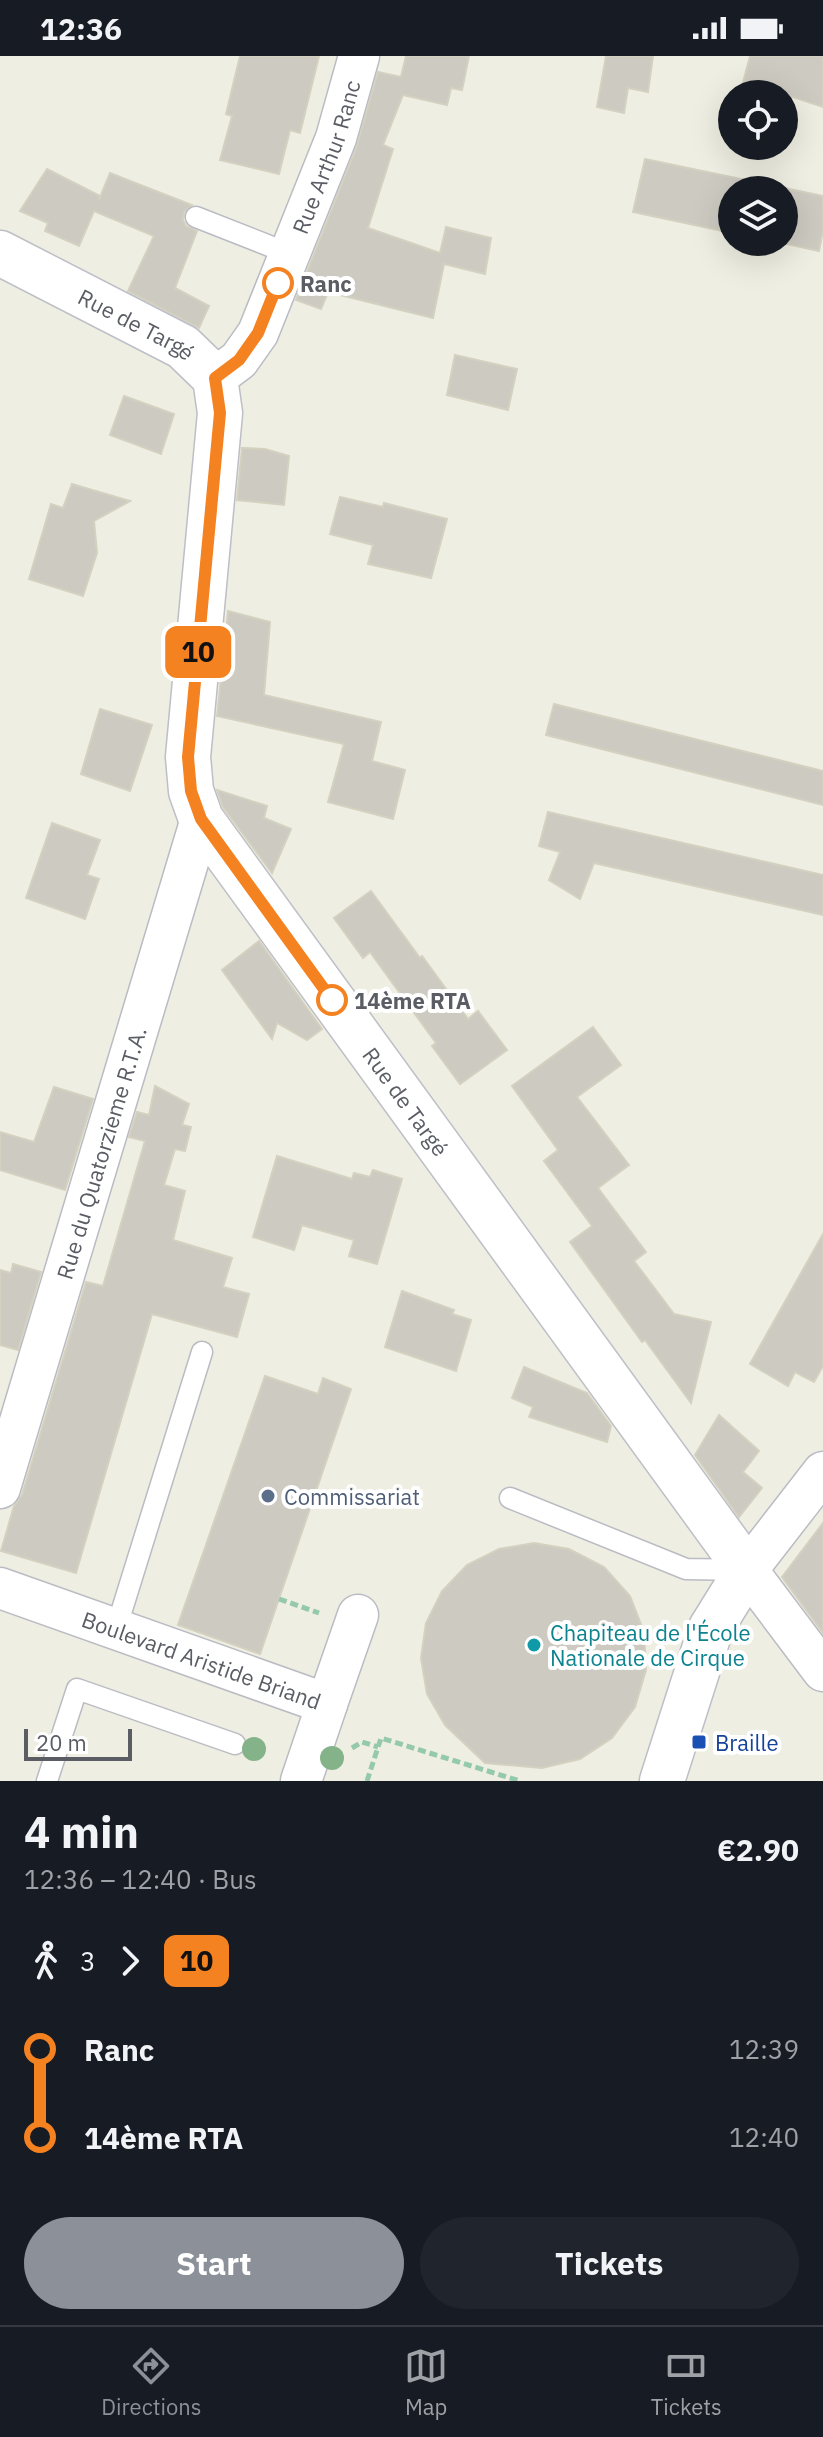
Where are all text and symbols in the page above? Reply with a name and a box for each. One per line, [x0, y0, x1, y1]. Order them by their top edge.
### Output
text: 12:36 [40, 9, 122, 48]
street label: Rue Arthur Ranc [285, 77, 366, 238]
map controls [718, 80, 798, 256]
button: locate [718, 80, 798, 160]
button: layers [718, 176, 798, 256]
marker: Ranc [263, 268, 293, 298]
place label: Ranc [300, 269, 352, 298]
street label: Rue de Targé [73, 281, 202, 366]
line badge: 10 [162, 626, 234, 678]
text: 10 [181, 633, 215, 670]
marker: 14ème RTA [317, 985, 347, 1015]
place label: 14ème RTA [354, 986, 471, 1015]
street label: Rue du Quatorzieme R.T.A. [49, 1023, 152, 1283]
street label: Rue de Targé [357, 1041, 456, 1162]
place label: Commissariat [284, 1482, 420, 1511]
marker: Commissariat [259, 1487, 277, 1505]
street label: Boulevard Aristide Briand [78, 1604, 325, 1715]
place label: Chapiteau de l'École Nationale de Cirque [550, 1618, 751, 1672]
marker: Chapiteau de l'École Nationale de Cirque [525, 1636, 543, 1654]
scale bar [24, 1725, 132, 1761]
text: 20 m [36, 1728, 87, 1757]
place label: Braille [715, 1728, 779, 1757]
marker: Braille [690, 1733, 708, 1751]
text: 4 min [24, 1803, 139, 1860]
text: €2.90 [717, 1830, 799, 1869]
text: 12:36 – 12:40 · Bus [24, 1862, 257, 1896]
icon: walk [24, 1939, 68, 1983]
icon: forward [108, 1939, 152, 1983]
text: 10 [180, 1942, 213, 1979]
text: 3 [80, 1944, 96, 1978]
text: Ranc [84, 2030, 154, 2069]
text: 12:39 [729, 2032, 799, 2066]
text: 14ème RTA [84, 2118, 243, 2157]
text: 12:40 [729, 2120, 799, 2154]
button: Start [24, 2217, 404, 2309]
button: Tickets [420, 2217, 799, 2309]
tab: Directions [101, 2344, 201, 2421]
tab: Map [404, 2344, 448, 2421]
tab: Tickets [651, 2344, 722, 2421]

